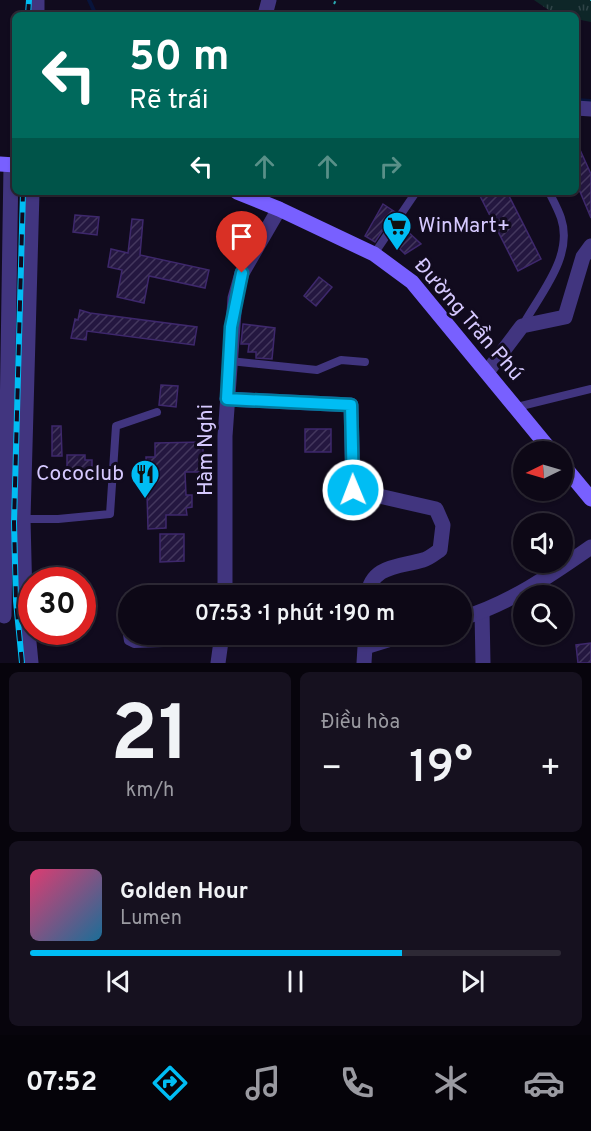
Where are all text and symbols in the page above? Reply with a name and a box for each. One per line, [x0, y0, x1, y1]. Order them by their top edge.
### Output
text: 50 m [129, 32, 230, 85]
icon: left [30, 36, 108, 114]
text: Rẽ trái [129, 84, 209, 118]
icon: left [185, 150, 218, 183]
icon: ahead [248, 150, 281, 183]
icon: ahead [311, 150, 344, 183]
icon: right [374, 150, 407, 183]
supermarket icon: WinMart+ [381, 210, 413, 252]
pin [216, 211, 267, 273]
place label: WinMart+ [418, 213, 510, 240]
icon: arrive [225, 220, 258, 253]
street label: Đường Trần Phú [407, 253, 529, 387]
street label: Hàm Nghi [193, 404, 220, 496]
north arrow [513, 441, 573, 501]
map controls [513, 441, 573, 645]
restaurant icon: Cococlub [129, 458, 161, 500]
position arrow [321, 458, 385, 522]
place label: Cococlub [36, 461, 124, 488]
button: sound [513, 513, 573, 573]
speed limit sign: 30 [18, 567, 96, 645]
button: search [513, 585, 573, 645]
text: 07:53 · 1 phút · 190 m [195, 601, 395, 628]
text: 21 [111, 689, 189, 788]
text: Điều hòa [321, 710, 400, 736]
text: 19° [409, 741, 473, 798]
text: − [321, 749, 342, 791]
text: + [540, 749, 561, 791]
text: km/h [126, 778, 174, 804]
text: Golden Hour [120, 879, 248, 906]
text: Lumen [120, 906, 182, 932]
icon: previous [102, 965, 135, 998]
icon: pause [279, 965, 312, 998]
icon: next [456, 965, 489, 998]
icon: directions [149, 1062, 191, 1104]
icon: music [242, 1062, 284, 1104]
icon: phone [336, 1062, 378, 1104]
icon: climate [430, 1062, 472, 1104]
icon: car [523, 1062, 565, 1104]
text: 07:52 [26, 1066, 97, 1100]

